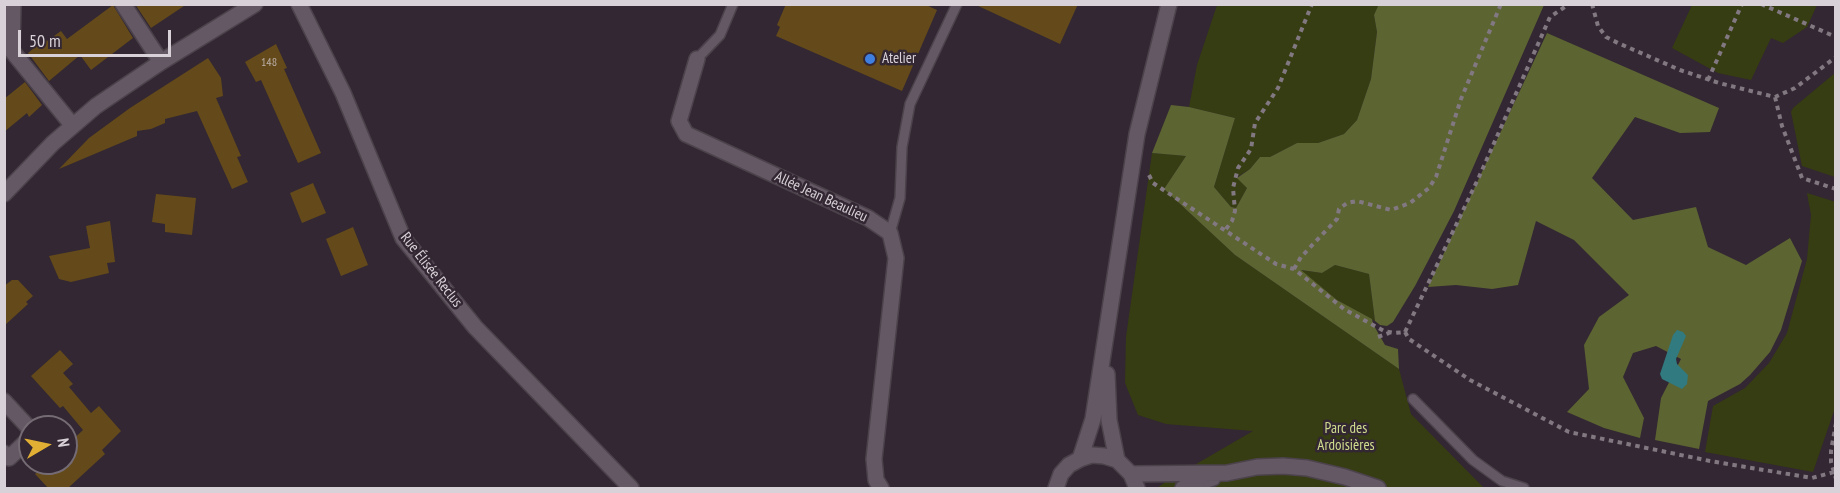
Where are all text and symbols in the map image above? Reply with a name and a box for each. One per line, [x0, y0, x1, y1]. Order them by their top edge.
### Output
scale bar [21, 18, 174, 56]
text: 50 m [29, 29, 61, 52]
place label: Atelier [882, 50, 916, 68]
marker: Atelier [863, 52, 877, 66]
house number: 148 [261, 56, 277, 70]
street label: Allée Jean Beaulieu [772, 168, 870, 226]
street label: Rue Élisée Reclus [396, 229, 466, 311]
north arrow [18, 415, 78, 475]
park label: Parc des Ardoisières [1317, 420, 1375, 455]
text: N [53, 437, 74, 448]

